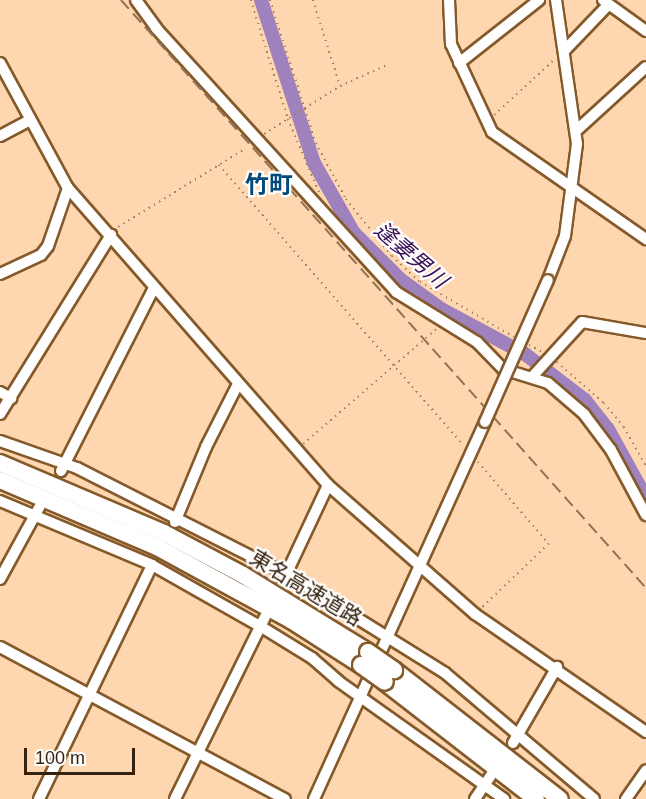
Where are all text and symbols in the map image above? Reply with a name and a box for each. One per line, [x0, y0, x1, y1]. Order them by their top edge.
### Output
district label: 竹町 [245, 171, 293, 199]
water label: 逢妻男川 [369, 216, 453, 294]
street label: 東名高速道路 [246, 545, 366, 631]
scale bar [27, 736, 138, 774]
text: 100 m [35, 748, 85, 768]

